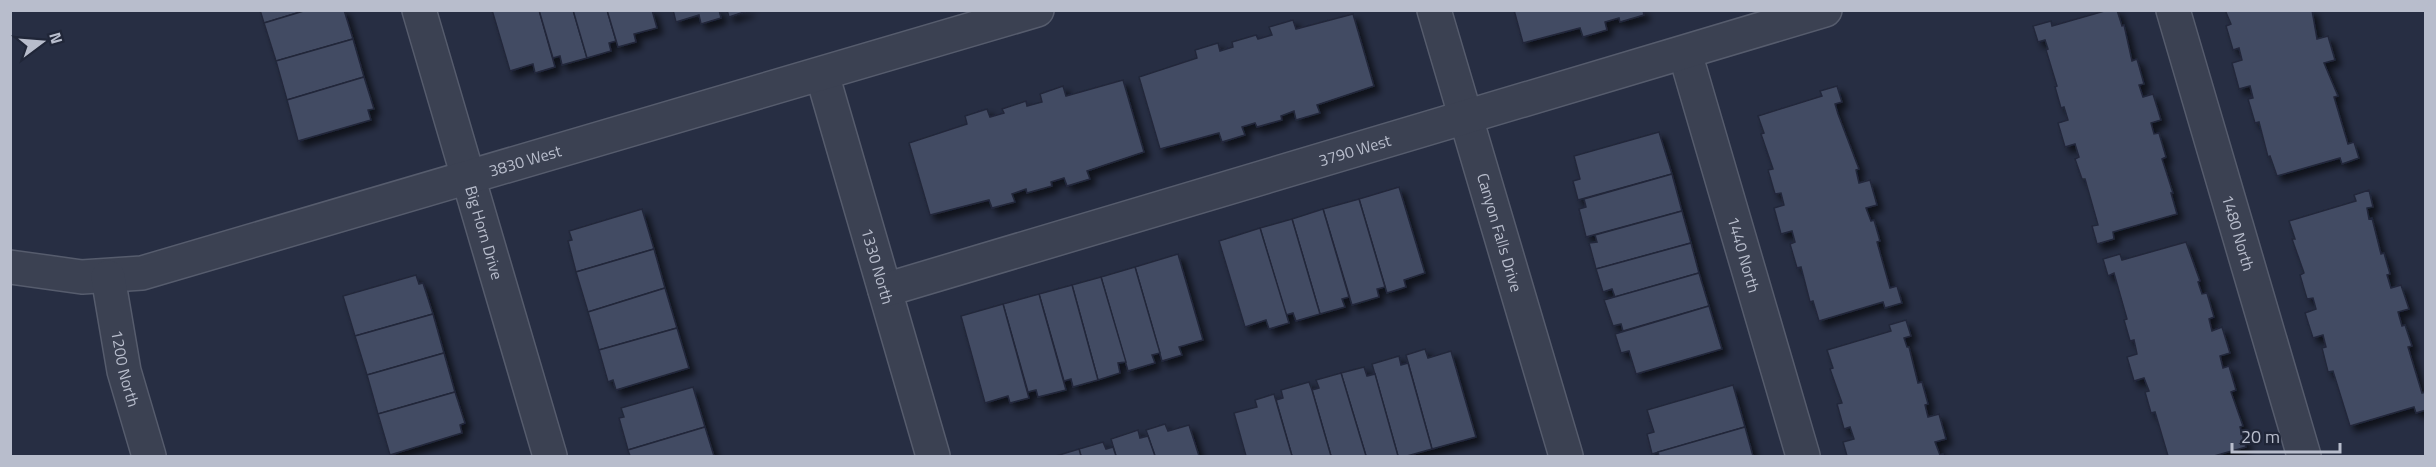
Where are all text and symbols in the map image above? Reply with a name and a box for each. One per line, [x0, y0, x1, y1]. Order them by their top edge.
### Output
north arrow [12, 12, 72, 72]
text: N [43, 29, 69, 47]
street label: 3790 West [1316, 128, 1394, 172]
street label: 3830 West [486, 138, 564, 182]
street label: Canyon Falls Drive [1471, 170, 1529, 295]
street label: Big Horn Drive [459, 183, 510, 283]
street label: 1480 North [2216, 192, 2261, 274]
street label: 1440 North [1721, 214, 1767, 296]
street label: 1330 North [855, 225, 900, 307]
street label: 1200 North [105, 328, 146, 410]
scale bar [2232, 416, 2340, 454]
text: 20 m [2241, 423, 2280, 450]

